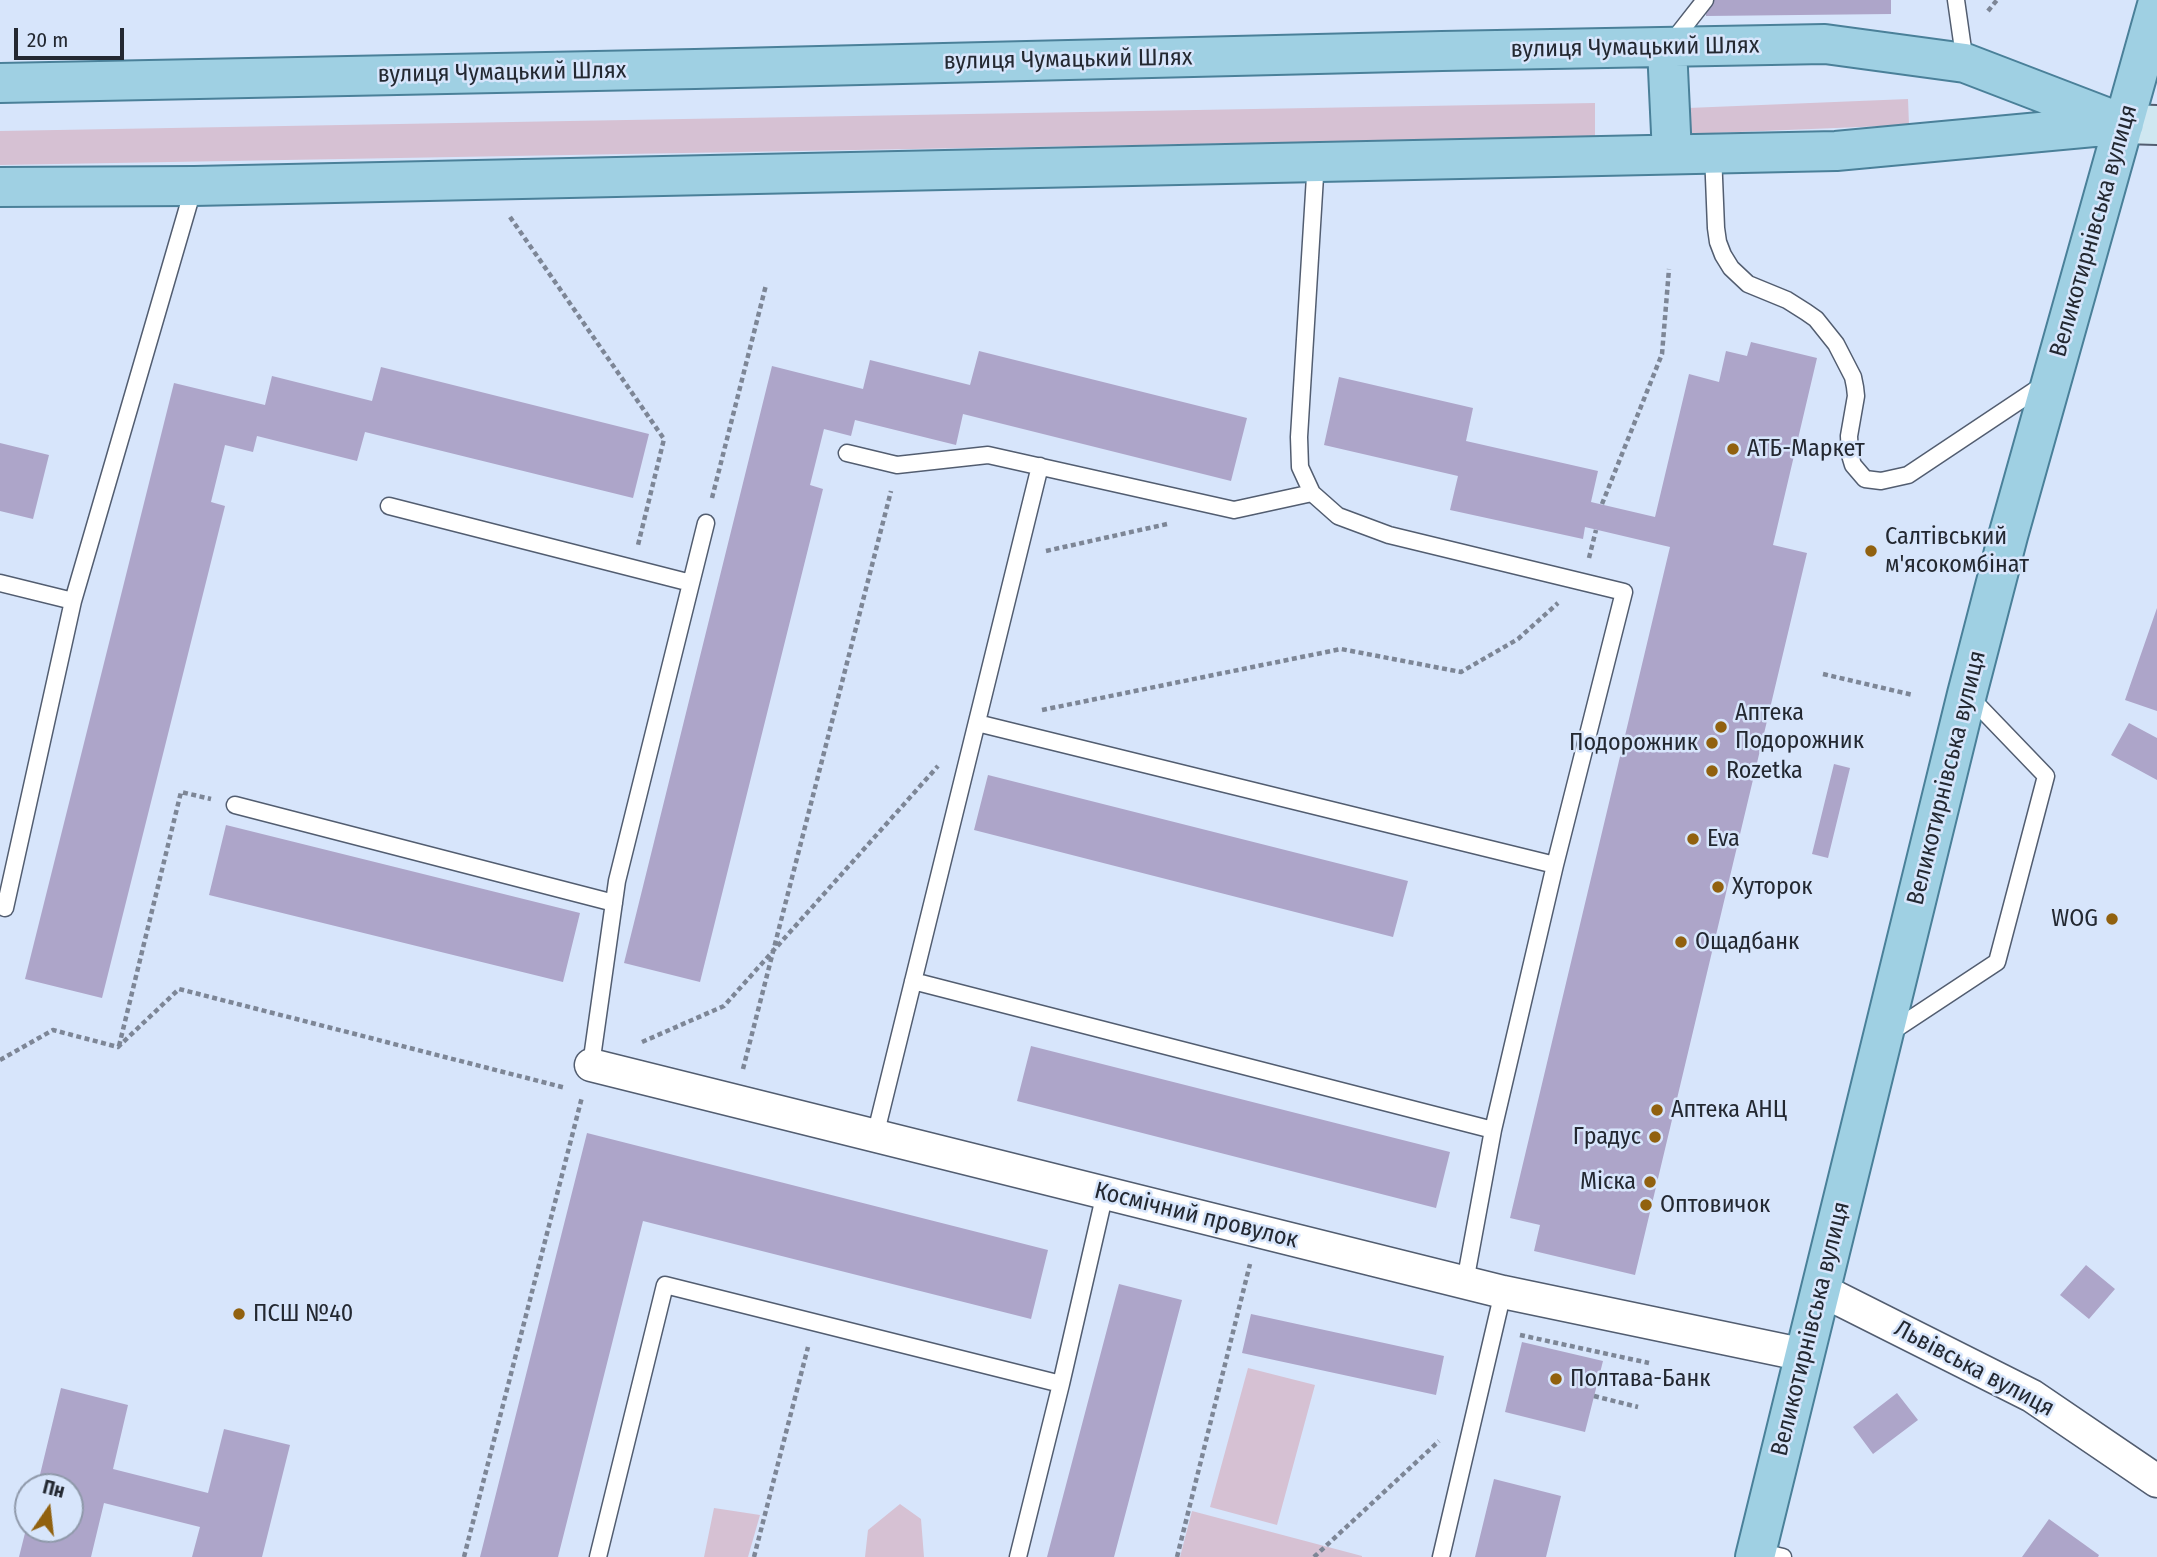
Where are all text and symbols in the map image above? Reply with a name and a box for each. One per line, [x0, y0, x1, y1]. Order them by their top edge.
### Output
scale bar [18, 14, 128, 58]
text: 20 m [27, 27, 68, 53]
street label: вулиця Чумацький Шлях [1510, 31, 1760, 65]
street label: вулиця Чумацький Шлях [943, 43, 1193, 77]
street label: вулиця Чумацький Шлях [377, 56, 627, 90]
street label: Великотирнівська вулиця [2044, 102, 2144, 360]
place label: АТБ-Маркет [1747, 435, 1865, 463]
marker: АТБ-Маркет [1725, 441, 1741, 457]
place label: Салтівський м'ясокомбінат [1885, 523, 2029, 579]
marker: Салтівський м'ясокомбінат [1863, 543, 1879, 559]
street label: Великотирнівська вулиця [1901, 648, 1993, 908]
place label: Аптека Подорожник [1735, 699, 1864, 755]
marker: Аптека Подорожник [1713, 719, 1729, 735]
place label: Подорожник [1569, 729, 1698, 757]
marker: Подорожник [1704, 735, 1720, 751]
place label: Rozetka [1726, 757, 1803, 785]
marker: Rozetka [1704, 763, 1720, 779]
place label: Eva [1707, 825, 1740, 853]
marker: Eva [1685, 831, 1701, 847]
place label: Хуторок [1732, 873, 1813, 901]
marker: Хуторок [1710, 879, 1726, 895]
place label: WOG [2051, 905, 2098, 933]
marker: WOG [2104, 911, 2120, 927]
place label: Ощадбанк [1695, 928, 1799, 956]
marker: Ощадбанк [1673, 934, 1689, 950]
place label: Аптека АНЦ [1671, 1096, 1787, 1124]
marker: Аптека АНЦ [1649, 1102, 1665, 1118]
place label: Градус [1573, 1123, 1641, 1151]
marker: Градус [1647, 1129, 1663, 1145]
place label: Міска [1580, 1168, 1636, 1196]
marker: Міска [1642, 1174, 1658, 1190]
street label: Космічний провулок [1091, 1177, 1301, 1255]
place label: Оптовичок [1660, 1191, 1770, 1219]
marker: Оптовичок [1638, 1197, 1654, 1213]
street label: Великотирнівська вулиця [1765, 1199, 1857, 1459]
place label: ПСШ №40 [253, 1300, 353, 1328]
marker: ПСШ №40 [231, 1306, 247, 1322]
street label: Львівська вулиця [1889, 1315, 2059, 1423]
place label: Полтава-Банк [1570, 1365, 1710, 1393]
marker: Полтава-Банк [1548, 1371, 1564, 1387]
north arrow [14, 1473, 84, 1543]
text: Пн [40, 1475, 67, 1503]

